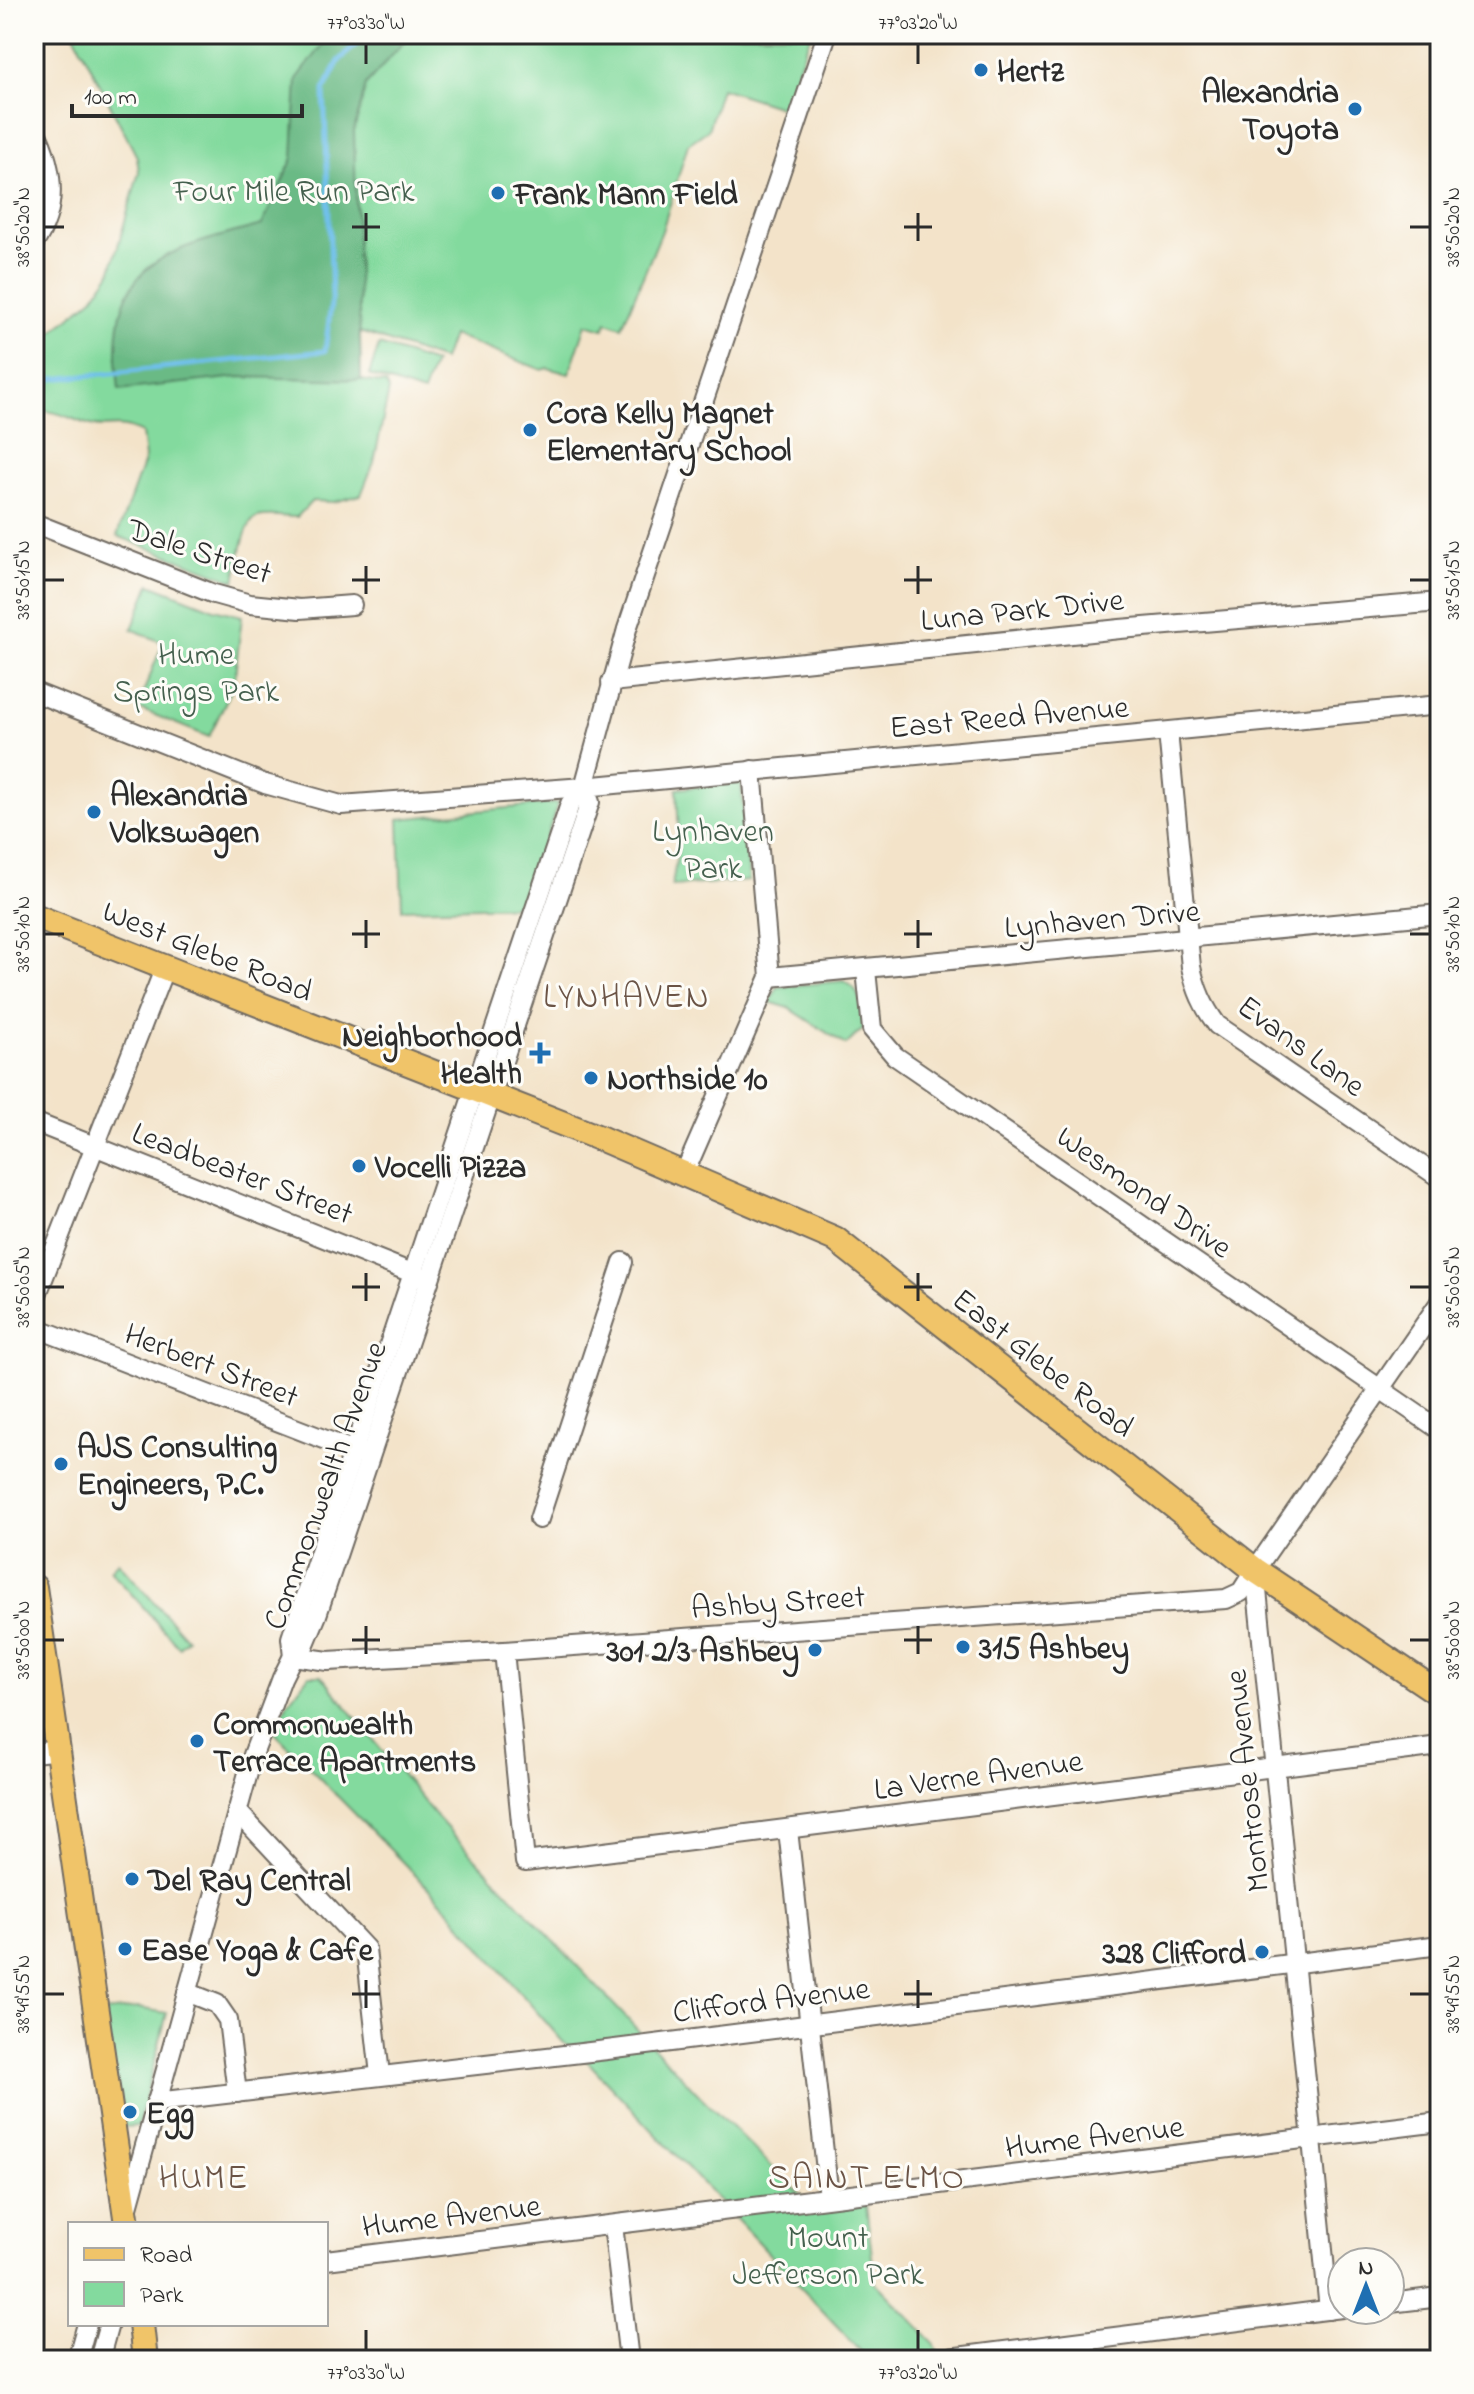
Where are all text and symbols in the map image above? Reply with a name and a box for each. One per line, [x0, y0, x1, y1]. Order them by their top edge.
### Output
text: 77°03'30"W [327, 10, 405, 39]
text: 77°03'20"W [878, 10, 958, 39]
place label: Hertz [997, 50, 1065, 97]
marker: Hertz [972, 61, 990, 79]
scale bar [72, 68, 302, 118]
place label: Alexandria Toyota [1201, 71, 1339, 156]
text: 100 m [84, 81, 137, 116]
marker: Alexandria Toyota [1346, 100, 1364, 118]
park label: Four Mile Run Park [172, 170, 415, 217]
place label: Frank Mann Field [512, 173, 738, 220]
marker: Frank Mann Field [489, 184, 507, 202]
text: 38°50'20"N [10, 187, 39, 267]
text: 38°50'20"N [1440, 187, 1469, 267]
place label: Cora Kelly Magnet Elementary School [546, 392, 791, 477]
marker: Cora Kelly Magnet Elementary School [521, 421, 539, 439]
street label: Dale Street [120, 508, 277, 599]
text: 38°50'15"N [10, 540, 39, 620]
text: 38°50'15"N [1440, 540, 1469, 620]
street label: Luna Park Drive [919, 578, 1127, 647]
park label: Hume Springs Park [113, 633, 280, 717]
street label: East Reed Avenue [888, 686, 1131, 753]
place label: Alexandria Volkswagen [109, 774, 259, 859]
marker: Alexandria Volkswagen [85, 803, 103, 821]
park label: Lynhaven Park [652, 810, 774, 894]
street label: Lynhaven Drive [1003, 889, 1203, 953]
street label: West Glebe Road [95, 890, 319, 1017]
text: 38°50'10"N [10, 896, 39, 972]
text: 38°50'10"N [1440, 896, 1469, 972]
district label: LYNHAVEN [543, 974, 711, 1024]
street label: Evans Lane [1226, 985, 1374, 1111]
place label: Neighborhood Health [342, 1015, 522, 1099]
marker: Neighborhood Health [529, 1042, 551, 1064]
place label: Northside 10 [607, 1058, 768, 1105]
marker: Northside 10 [582, 1069, 600, 1087]
street label: Leadbeater Street [124, 1111, 359, 1239]
street label: Wesmond Drive [1045, 1116, 1241, 1272]
place label: Vocelli Pizza [374, 1146, 526, 1193]
marker: Vocelli Pizza [350, 1157, 368, 1175]
text: 38°50'05"N [10, 1246, 39, 1328]
text: 38°50'05"N [1440, 1246, 1469, 1328]
street label: East Glebe Road [941, 1278, 1143, 1451]
street label: Herbert Street [117, 1312, 305, 1422]
street label: Commonwealth Avenue [253, 1335, 402, 1637]
place label: AJS Consulting Engineers, P.C. [77, 1426, 277, 1511]
marker: AJS Consulting Engineers, P.C. [52, 1455, 70, 1473]
street label: Ashby Street [690, 1575, 867, 1634]
text: 38°50'00"N [10, 1601, 39, 1679]
text: 38°50'00"N [1440, 1601, 1469, 1679]
place label: 315 Ashbey [978, 1627, 1129, 1675]
place label: 301 2/3 Ashbey [606, 1630, 799, 1678]
marker: 315 Ashbey [954, 1638, 972, 1656]
marker: 301 2/3 Ashbey [806, 1641, 824, 1659]
street label: Montrose Avenue [1214, 1666, 1285, 1894]
place label: Commonwealth Terrace Apartments [213, 1703, 476, 1787]
marker: Commonwealth Terrace Apartments [188, 1732, 206, 1750]
street label: La Verne Avenue [871, 1739, 1086, 1815]
place label: Del Ray Central [146, 1859, 351, 1907]
marker: Del Ray Central [123, 1870, 141, 1888]
place label: Ease Yoga & Cafe [141, 1929, 375, 1977]
place label: 328 Clifford [1102, 1932, 1246, 1979]
marker: Ease Yoga & Cafe [116, 1940, 134, 1958]
marker: 328 Clifford [1253, 1943, 1271, 1961]
text: 38°49'55"N [10, 1955, 39, 2033]
text: 38°49'55"N [1440, 1955, 1469, 2033]
street label: Clifford Avenue [670, 1967, 873, 2038]
place label: Egg [146, 2092, 194, 2140]
marker: Egg [121, 2103, 139, 2121]
street label: Hume Avenue [1002, 2105, 1187, 2174]
district label: HUME [159, 2155, 249, 2205]
district label: SAINT ELMO [768, 2155, 966, 2205]
street label: Hume Avenue [359, 2184, 544, 2253]
park label: Mount Jefferson Park [732, 2216, 925, 2300]
legend [68, 2222, 328, 2326]
text: Road [140, 2239, 193, 2274]
north arrow [1326, 2246, 1406, 2326]
text: N [1359, 2253, 1373, 2285]
text: Park [140, 2279, 184, 2314]
text: 77°03'30"W [327, 2360, 405, 2389]
text: 77°03'20"W [878, 2360, 958, 2389]

